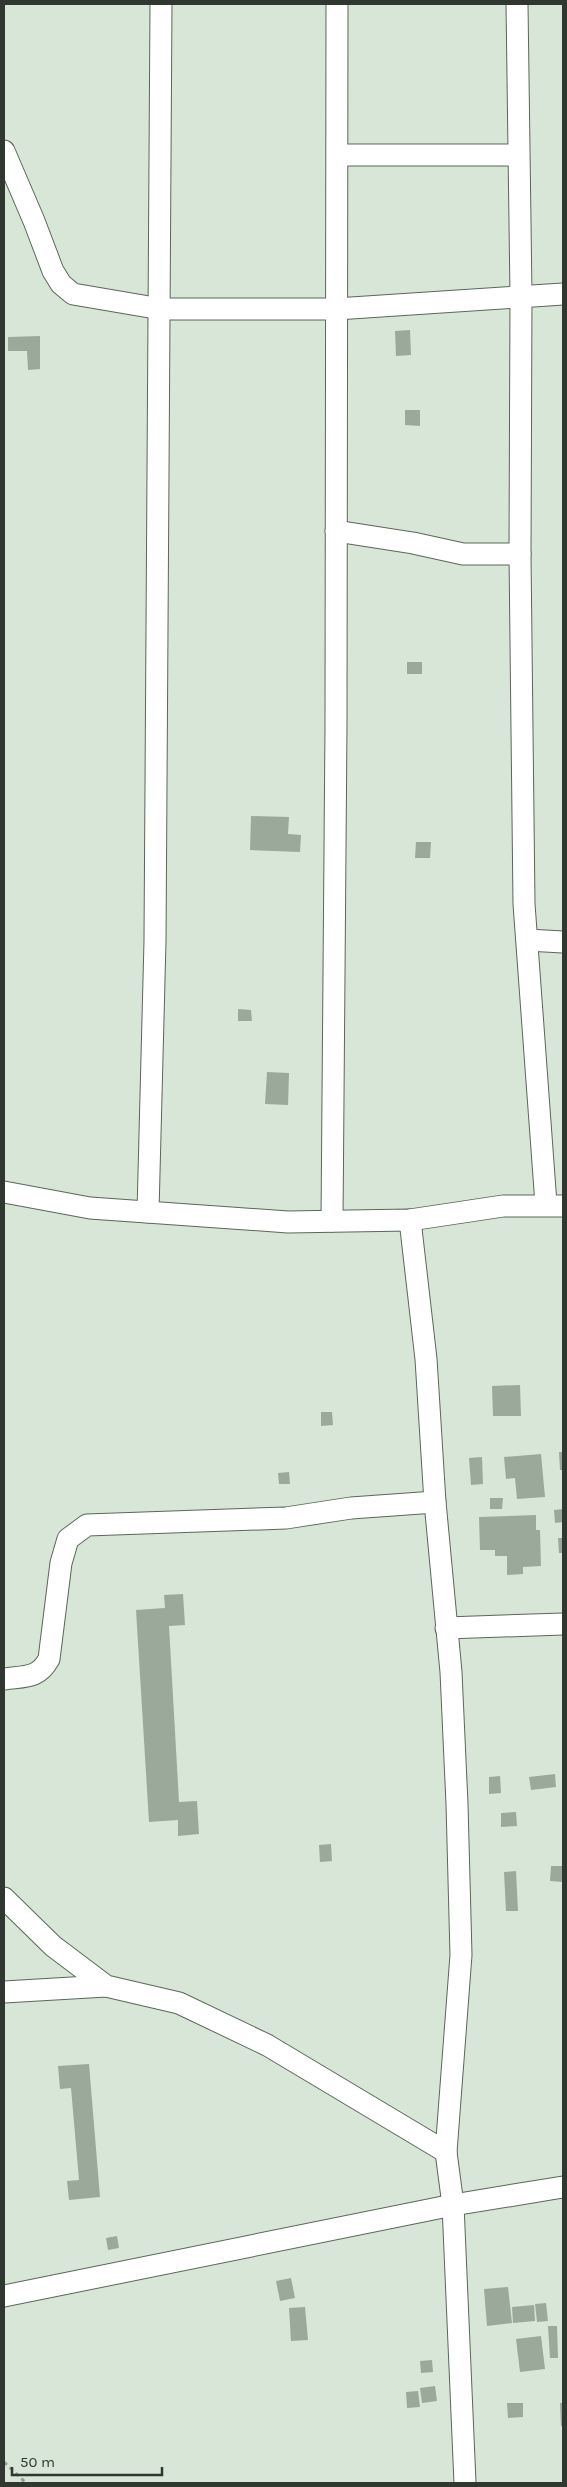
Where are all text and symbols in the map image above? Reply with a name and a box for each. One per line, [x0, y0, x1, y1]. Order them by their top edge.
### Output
scale bar [12, 2444, 162, 2476]
text: 50 m [20, 2453, 55, 2471]

